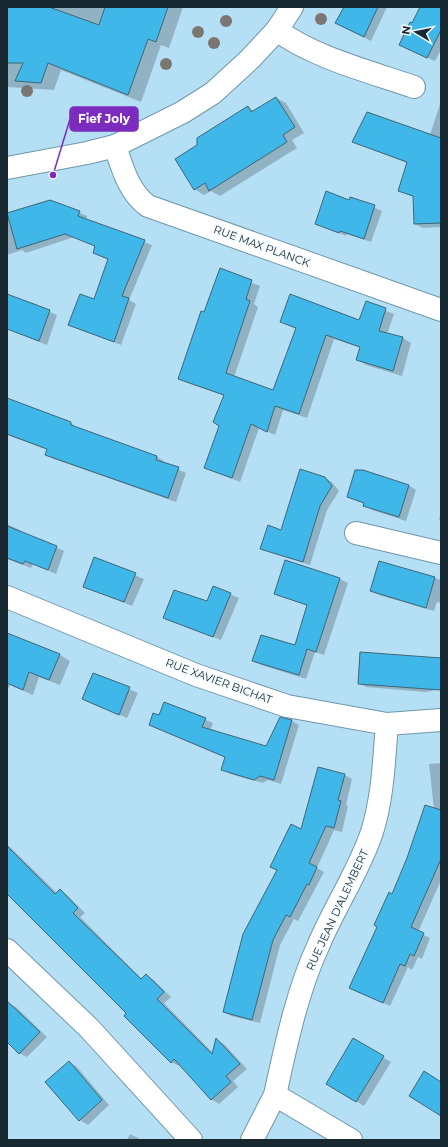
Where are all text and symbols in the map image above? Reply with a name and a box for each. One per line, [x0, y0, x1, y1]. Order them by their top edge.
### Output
north arrow [396, 12, 436, 52]
text: N [398, 25, 414, 36]
callout: Fief Joly [70, 107, 138, 131]
text: Fief Joly [78, 111, 131, 126]
street label: RUE MAX PLANCK [212, 222, 312, 270]
street label: RUE XAVIER BICHAT [164, 655, 275, 707]
street label: RUE JEAN D'ALEMBERT [303, 847, 372, 973]

